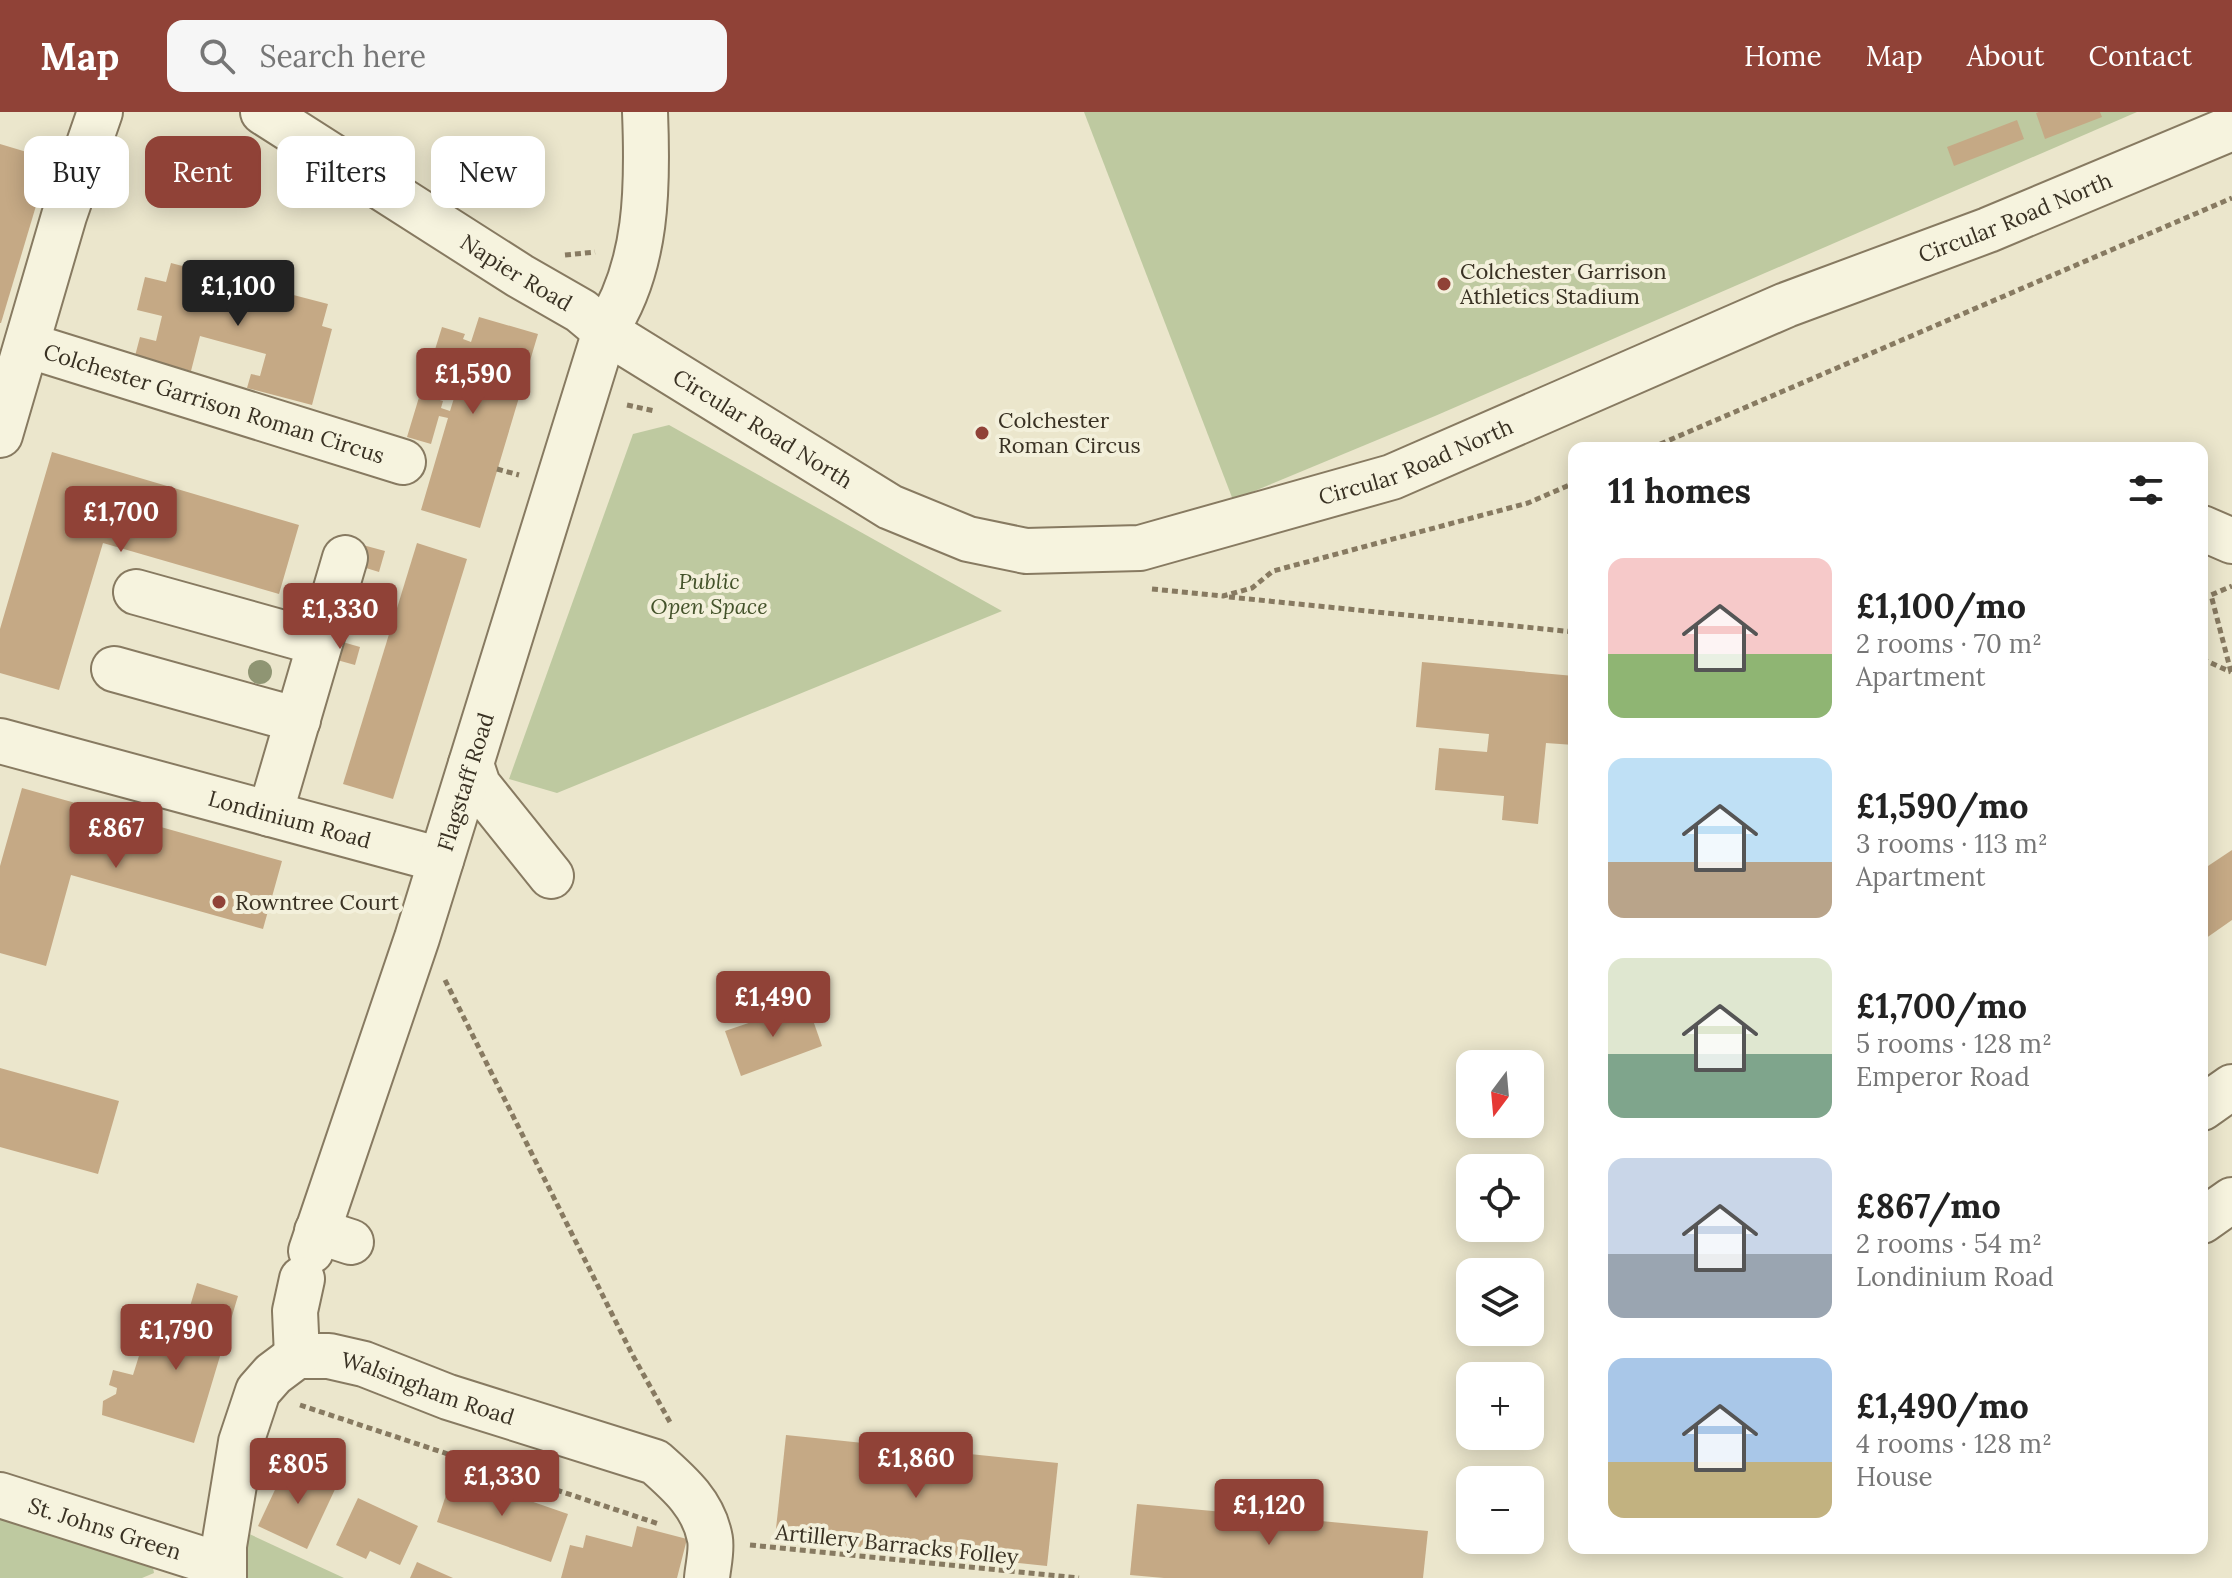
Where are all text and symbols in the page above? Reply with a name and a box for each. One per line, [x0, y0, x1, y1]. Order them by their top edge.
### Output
search box [167, 20, 727, 92]
text: Map [40, 32, 119, 80]
icon: search [195, 34, 239, 78]
text: Search here [259, 37, 426, 75]
text: Home [1744, 38, 1822, 74]
text: Map [1866, 38, 1923, 74]
text: About [1967, 38, 2044, 74]
text: Contact [2088, 38, 2192, 74]
chip: Buy [24, 136, 129, 208]
chip: Rent [145, 136, 261, 208]
chip: Filters [277, 136, 415, 208]
chip: New [431, 136, 545, 208]
street label: Circular Road North [1914, 166, 2116, 269]
street label: Napier Road [455, 228, 577, 317]
place label: Colchester Garrison Athletics Stadium [1459, 257, 1667, 310]
pin: £1,100 [173, 260, 303, 328]
text: £1,100 [200, 269, 276, 302]
marker: Colchester Garrison Athletics Stadium [1435, 275, 1453, 293]
street label: Colchester Garrison Roman Circus [40, 337, 388, 469]
pin: £1,590 [408, 348, 538, 416]
text: £1,590 [434, 357, 512, 390]
street label: Circular Road North [668, 362, 858, 495]
place label: Colchester Roman Circus [998, 406, 1141, 459]
street label: Circular Road North [1315, 412, 1517, 511]
marker: Colchester Roman Circus [973, 424, 991, 442]
icon: filters [2124, 468, 2168, 512]
text: 11 homes [1608, 469, 1751, 512]
pin: £1,700 [56, 486, 186, 554]
text: £1,700 [83, 495, 159, 528]
park label: Public Open Space [650, 567, 768, 620]
pin: £1,330 [275, 583, 405, 651]
text: £1,100/mo [1856, 584, 2026, 627]
icon: home [1672, 590, 1768, 686]
text: £1,330 [301, 592, 379, 625]
text: 2 rooms · 70 m² [1856, 627, 2042, 660]
text: Apartment [1856, 660, 1986, 693]
street label: Flagstaff Road [431, 709, 500, 855]
street label: Londinium Road [205, 784, 374, 854]
text: £1,590/mo [1856, 784, 2028, 827]
icon: home [1672, 790, 1768, 886]
pin: £867 [69, 802, 163, 870]
text: £867 [88, 811, 144, 844]
text: 3 rooms · 113 m² [1856, 827, 2048, 860]
text: Apartment [1856, 860, 1986, 893]
place label: Rowntree Court [235, 888, 400, 916]
marker: Rowntree Court [210, 893, 228, 911]
pin: £1,490 [708, 971, 838, 1039]
text: £1,490 [734, 980, 812, 1013]
text: £1,700/mo [1856, 984, 2027, 1027]
icon: home [1672, 990, 1768, 1086]
text: 5 rooms · 128 m² [1856, 1027, 2052, 1060]
north arrow [1456, 1050, 1544, 1138]
map controls [1456, 1050, 1544, 1554]
text: Emperor Road [1856, 1060, 2030, 1093]
button: locate [1456, 1154, 1544, 1242]
text: £867/mo [1856, 1184, 2001, 1227]
icon: home [1672, 1190, 1768, 1286]
text: 2 rooms · 54 m² [1856, 1227, 2042, 1260]
button: layers [1456, 1258, 1544, 1346]
text: Londinium Road [1856, 1260, 2054, 1293]
pin: £1,790 [111, 1304, 241, 1372]
text: £1,790 [139, 1313, 213, 1346]
street label: Walsingham Road [339, 1345, 518, 1431]
button: + [1456, 1362, 1544, 1450]
text: £1,490/mo [1856, 1384, 2029, 1427]
icon: home [1672, 1390, 1768, 1486]
text: 4 rooms · 128 m² [1856, 1427, 2052, 1460]
pin: £1,860 [851, 1432, 981, 1500]
pin: £805 [251, 1438, 345, 1506]
text: £1,860 [877, 1441, 955, 1474]
text: £805 [268, 1447, 328, 1480]
pin: £1,330 [437, 1450, 567, 1518]
text: £1,330 [463, 1459, 541, 1492]
text: House [1856, 1460, 1933, 1493]
button: − [1456, 1466, 1544, 1554]
pin: £1,120 [1204, 1479, 1334, 1547]
text: £1,120 [1233, 1488, 1305, 1521]
street label: St. Johns Green [25, 1491, 185, 1566]
street label: Artillery Barracks Folley [773, 1517, 1020, 1571]

